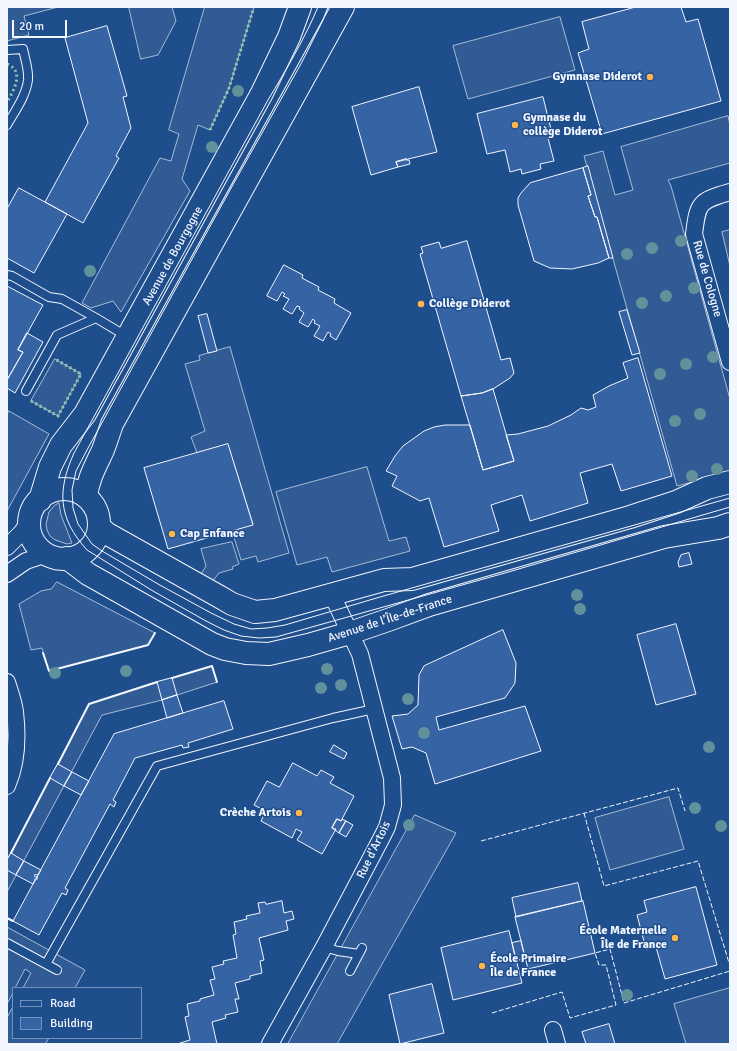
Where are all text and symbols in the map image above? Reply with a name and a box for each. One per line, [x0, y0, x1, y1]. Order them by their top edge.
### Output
scale bar [14, 12, 69, 38]
text: 20 m [19, 19, 44, 34]
place label: Gymnase Diderot [553, 70, 642, 84]
marker: Gymnase Diderot [645, 72, 655, 82]
place label: Gymnase du collège Diderot [523, 111, 602, 139]
marker: Gymnase du collège Diderot [510, 120, 520, 130]
street label: Avenue de Bourgogne [140, 204, 206, 308]
street label: Rue de Cologne [689, 239, 725, 319]
place label: Collège Diderot [429, 297, 510, 311]
marker: Collège Diderot [416, 299, 426, 309]
place label: Cap Enfance [180, 527, 245, 541]
marker: Cap Enfance [167, 529, 177, 539]
street label: Avenue de l’Île-de-France [326, 592, 454, 646]
place label: Crèche Artois [220, 806, 291, 820]
marker: Crèche Artois [294, 808, 304, 818]
street label: Rue d'Artois [354, 819, 394, 881]
house number: 5 [33, 871, 39, 883]
place label: École Maternelle Île de France [579, 924, 667, 952]
marker: École Maternelle Île de France [670, 933, 680, 943]
place label: École Primaire Île de France [490, 952, 566, 980]
marker: École Primaire Île de France [477, 961, 487, 971]
legend [12, 987, 142, 1039]
text: Road [50, 996, 76, 1011]
text: Building [50, 1016, 93, 1031]

